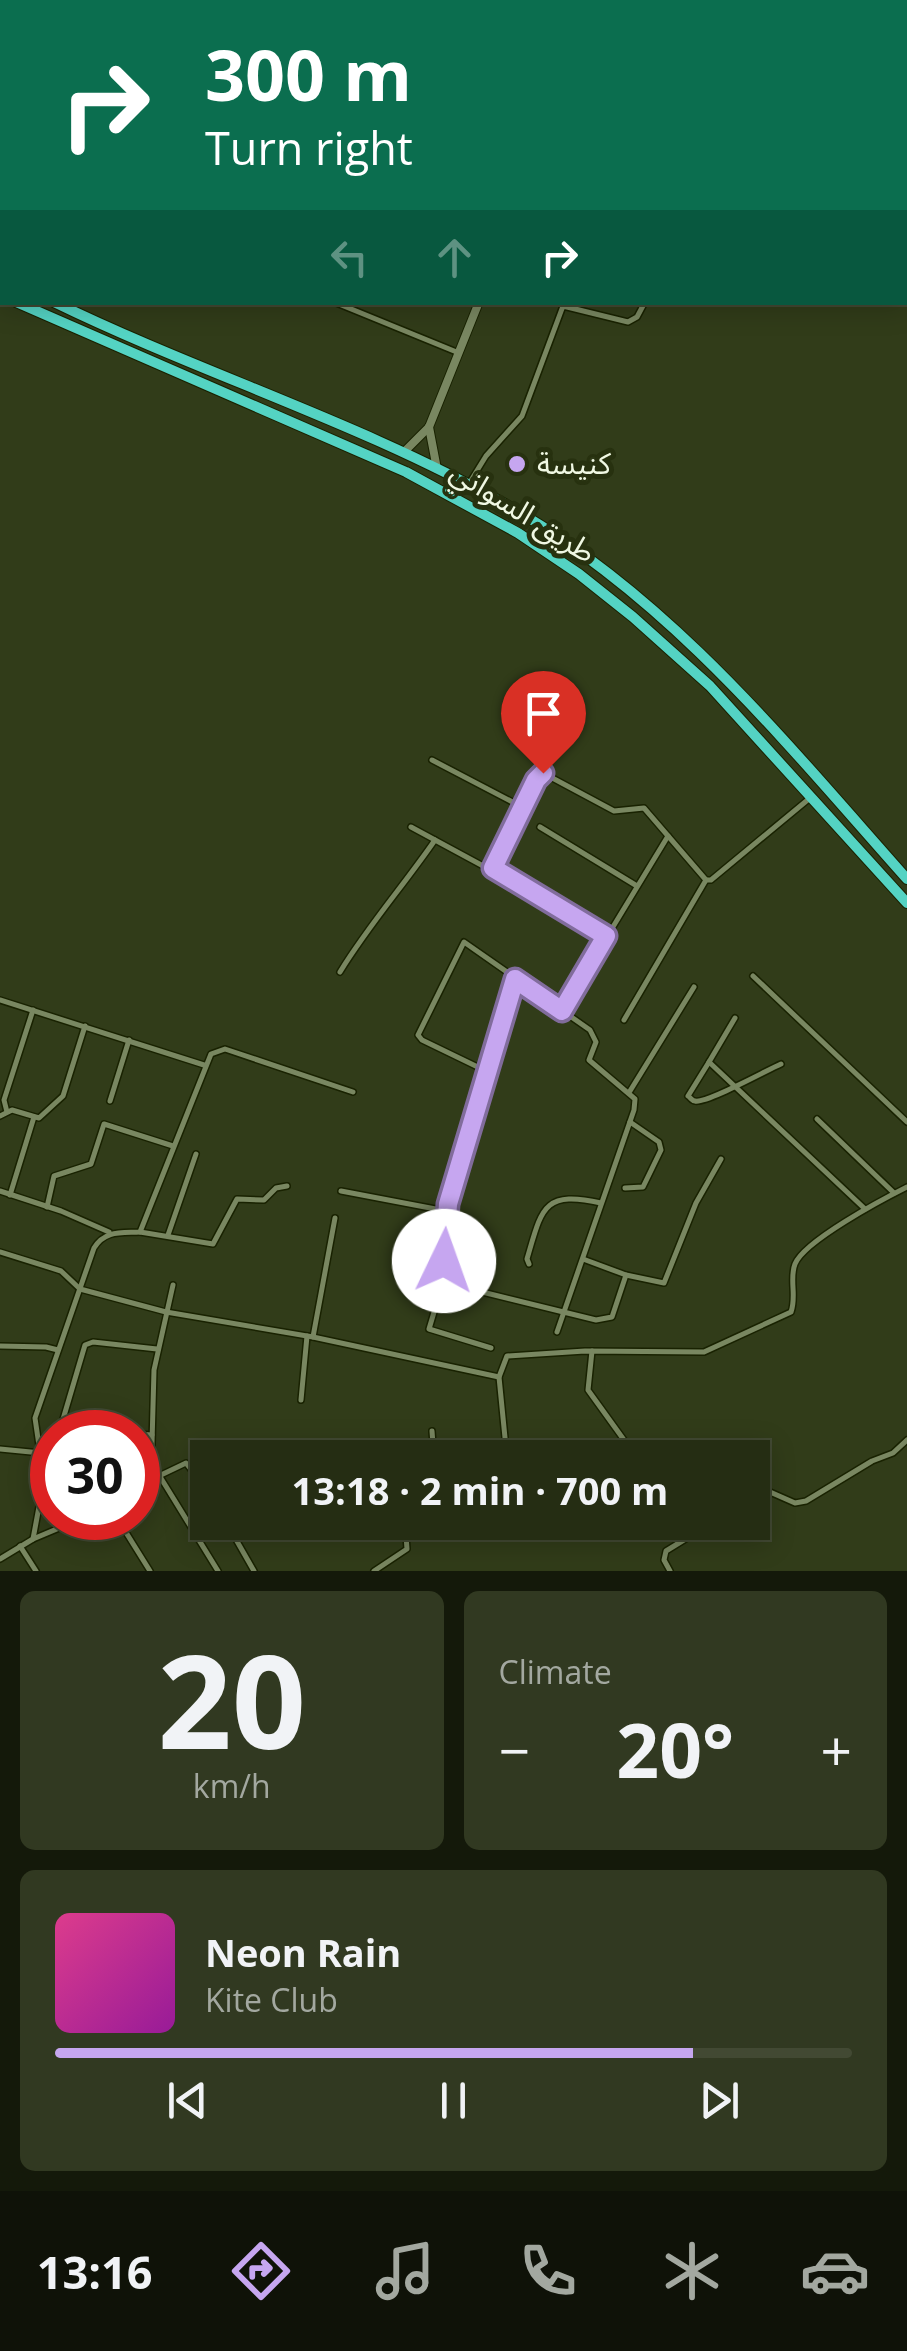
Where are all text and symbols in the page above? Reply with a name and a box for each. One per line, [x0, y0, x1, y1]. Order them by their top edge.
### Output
text: 300 m [205, 26, 412, 122]
icon: right [40, 40, 170, 170]
text: Turn right [205, 117, 413, 178]
icon: left [322, 230, 377, 285]
icon: ahead [427, 230, 482, 285]
icon: right [532, 230, 587, 285]
place label: كنيسة [537, 442, 612, 483]
street label: طريق السواني [441, 450, 604, 575]
marker: كنيسة [506, 453, 528, 475]
pin [501, 671, 586, 774]
icon: arrive [516, 686, 571, 741]
position arrow [392, 1209, 496, 1313]
speed limit sign: 30 [30, 1410, 160, 1540]
text: 13:18 · 2 min · 700 m [292, 1464, 668, 1516]
text: 20 [157, 1610, 306, 1787]
text: Climate [499, 1650, 612, 1693]
text: 20° [616, 1698, 734, 1800]
text: − [499, 1712, 530, 1787]
text: + [821, 1712, 852, 1787]
text: km/h [193, 1764, 271, 1807]
text: Neon Rain [205, 1926, 401, 1978]
text: Kite Club [205, 1978, 338, 2021]
icon: previous [160, 2073, 215, 2128]
icon: pause [426, 2073, 481, 2128]
icon: next [692, 2073, 747, 2128]
icon: directions [226, 2236, 296, 2306]
icon: music [370, 2236, 440, 2306]
icon: phone [513, 2236, 583, 2306]
icon: climate [657, 2236, 727, 2306]
icon: car [800, 2236, 870, 2306]
text: 13:16 [37, 2241, 153, 2302]

